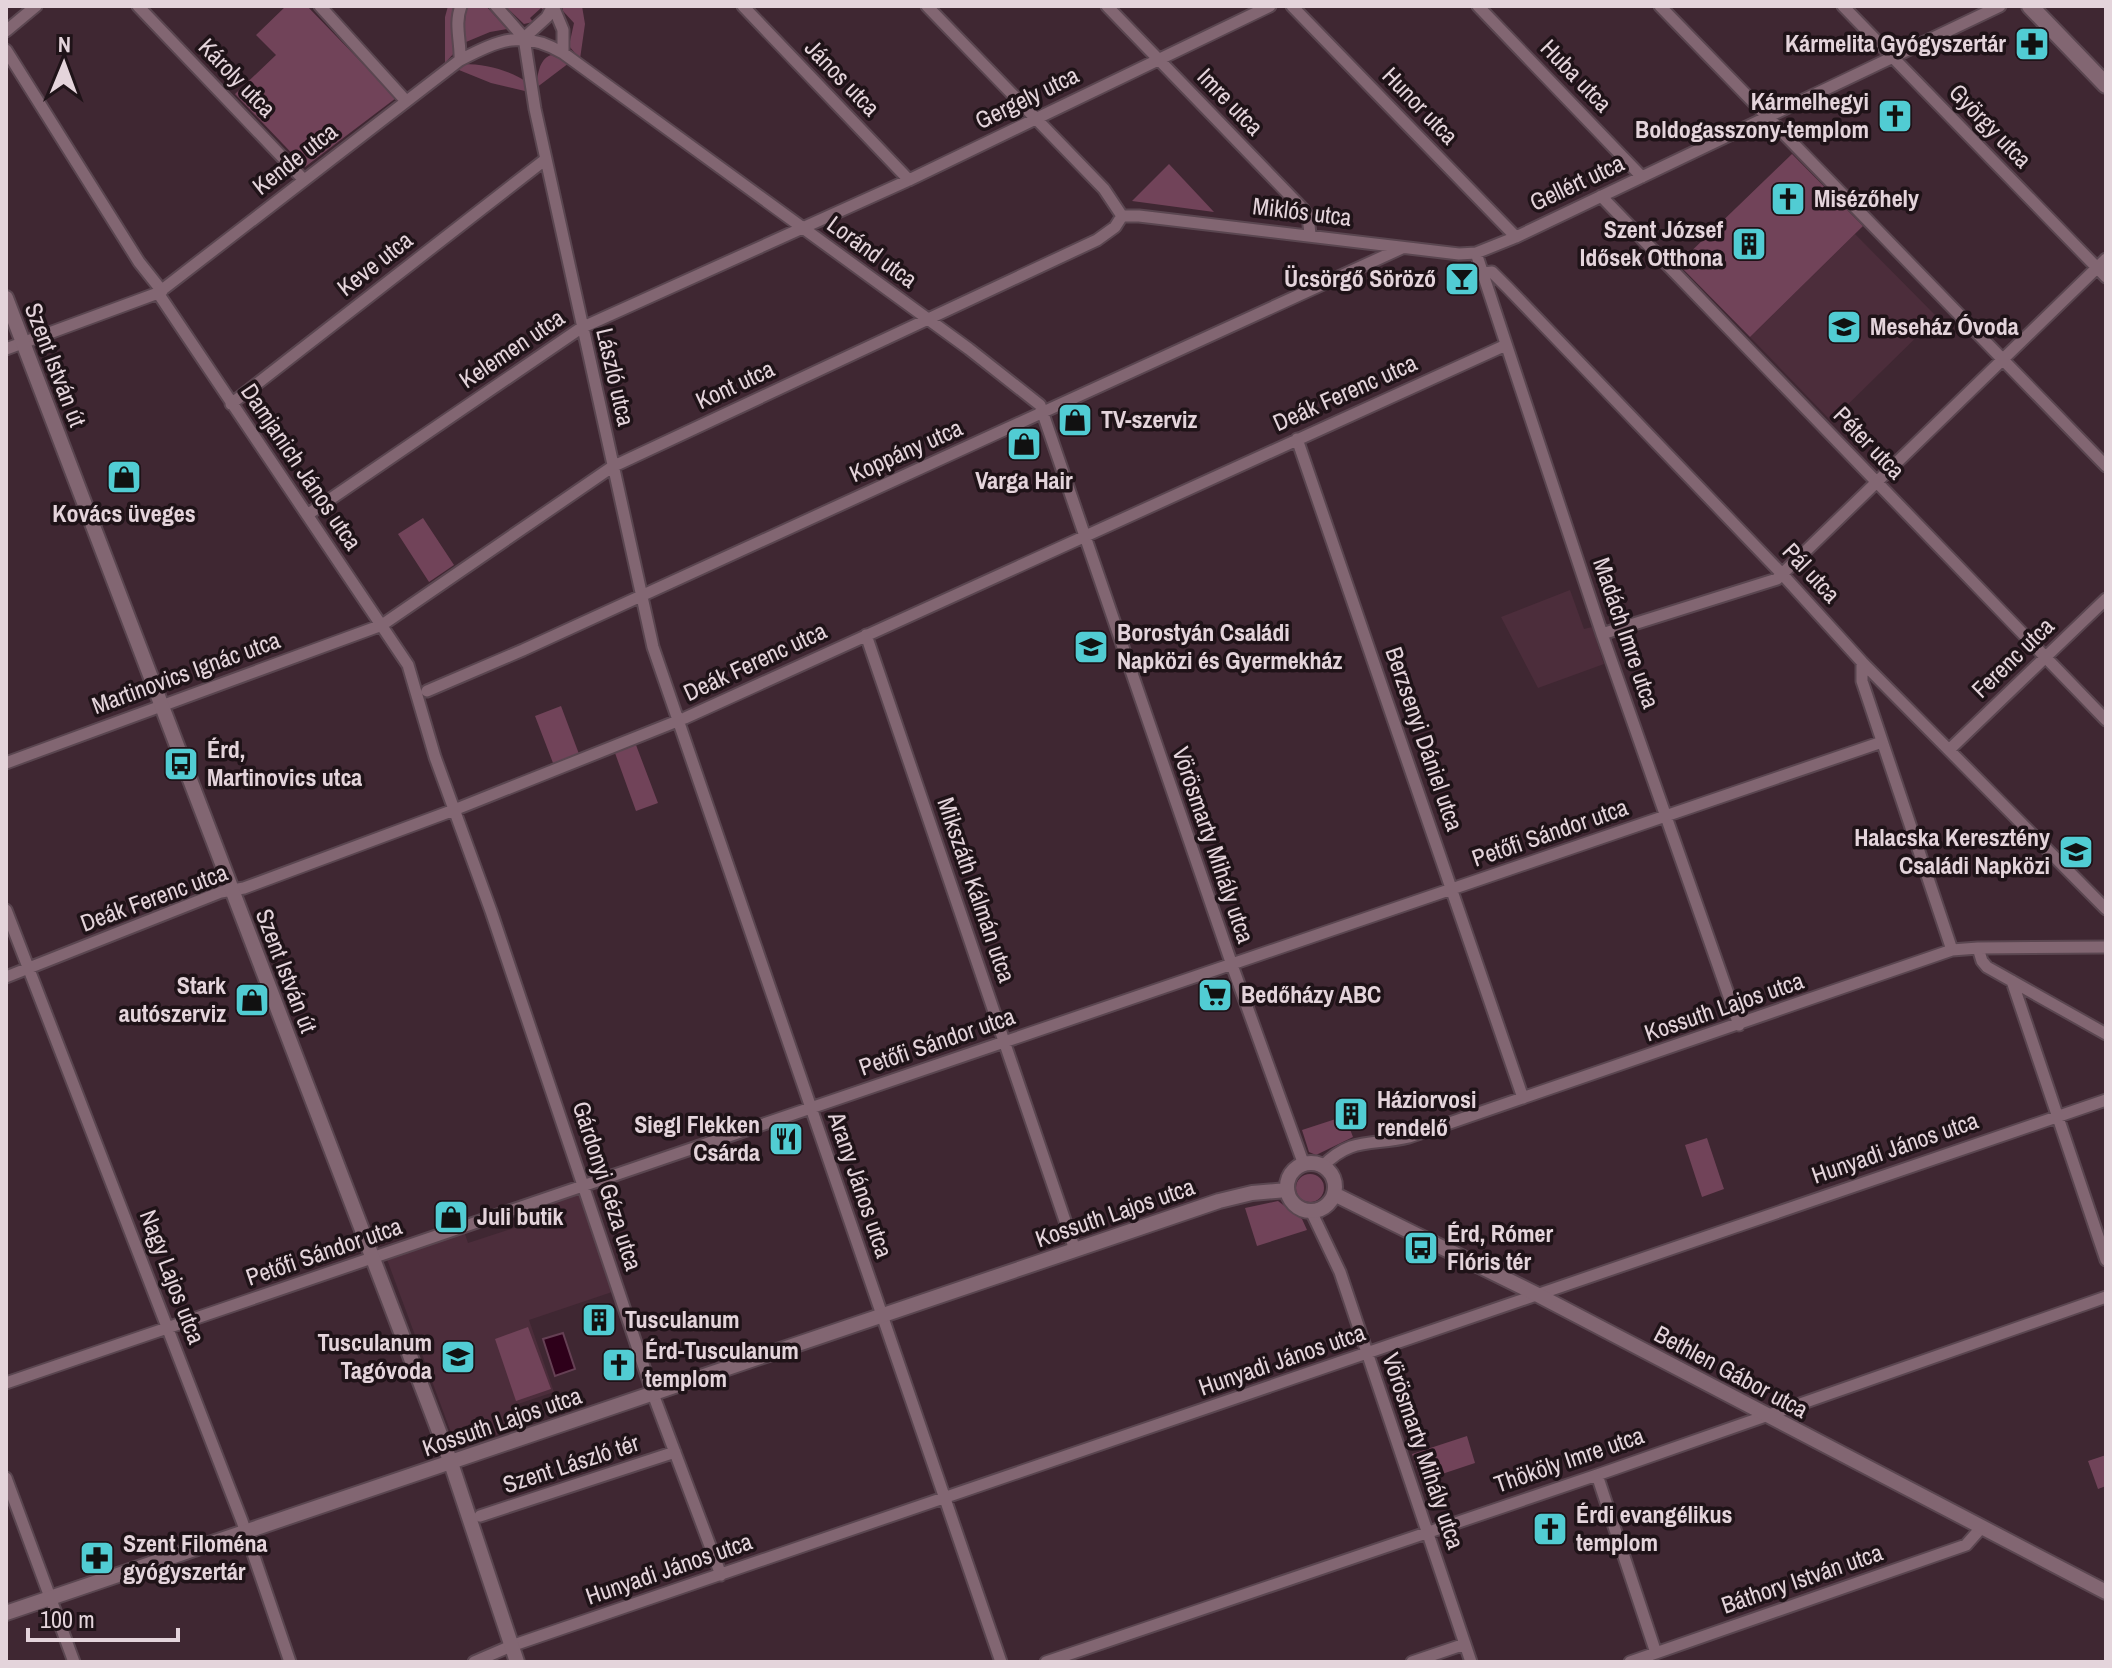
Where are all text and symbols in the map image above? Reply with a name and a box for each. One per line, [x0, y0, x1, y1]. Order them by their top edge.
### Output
north arrow [24, 24, 104, 104]
pharmacy icon: Kármelita Gyógyszertár [2013, 25, 2051, 63]
place label: Kármelita Gyógyszertár [1785, 27, 2006, 59]
text: N [58, 29, 71, 59]
street label: Károly utca [192, 31, 283, 124]
street label: János utca [798, 32, 887, 123]
street label: Huba utca [1534, 32, 1619, 119]
street label: Gergely utca [969, 58, 1084, 136]
street label: Hunor utca [1376, 60, 1466, 151]
street label: Imre utca [1191, 61, 1271, 142]
street label: György utca [1942, 76, 2039, 175]
place label: Kármelhegyi Boldogasszony-templom [1635, 85, 1869, 145]
church icon: Kármelhegyi Boldogasszony-templom [1876, 97, 1914, 135]
street label: Kende utca [245, 115, 344, 201]
street label: Gellért utca [1524, 146, 1629, 218]
church icon: Misézőhely [1769, 180, 1807, 218]
place label: Misézőhely [1814, 182, 1919, 214]
street label: Miklós utca [1251, 189, 1354, 233]
street label: Loránd utca [821, 208, 924, 295]
place label: Szent József Idősek Otthona [1580, 213, 1723, 273]
street label: Keve utca [330, 224, 419, 303]
building icon: Szent József Idősek Otthona [1730, 225, 1768, 263]
bar icon: Ücsörgő Söröző [1443, 260, 1481, 298]
place label: Ücsörgő Söröző [1284, 262, 1436, 294]
street label: Szent István út [18, 298, 94, 432]
street label: Kelemen utca [453, 301, 570, 395]
school or university icon: Meseház Óvoda [1825, 308, 1863, 346]
place label: Meseház Óvoda [1870, 310, 2019, 342]
street label: László utca [589, 325, 643, 429]
street label: Deák Ferenc utca [1268, 346, 1422, 438]
street label: Kont utca [690, 352, 779, 416]
street label: Damjanich János utca [234, 377, 370, 556]
street label: Péter utca [1827, 399, 1912, 486]
shop icon: TV-szerviz [1056, 401, 1094, 439]
place label: TV-szerviz [1101, 403, 1197, 435]
street label: Koppány utca [844, 411, 967, 489]
shop icon: Varga Hair [1005, 425, 1043, 463]
shop icon: Kovács üveges [105, 458, 143, 496]
place label: Varga Hair [975, 464, 1073, 496]
place label: Kovács üveges [52, 497, 196, 529]
street label: Pál utca [1776, 535, 1848, 609]
street label: Madách Imre utca [1586, 553, 1668, 712]
street label: Ferenc utca [1964, 610, 2060, 705]
street label: Deák Ferenc utca [678, 614, 831, 708]
place label: Borostyán Családi Napközi és Gyermekház [1117, 616, 1342, 676]
street label: Martinovics Ignác utca [87, 623, 284, 721]
school or university icon: Borostyán Családi Napközi és Gyermekház [1072, 628, 1110, 666]
street label: Berzsenyi Dániel utca [1378, 642, 1471, 835]
place label: Érd, Martinovics utca [207, 733, 362, 793]
street label: Vörösmarty Mihály utca [1165, 742, 1263, 947]
bus stop icon: Érd, Martinovics utca [162, 745, 200, 783]
street label: Petőfi Sándor utca [1467, 790, 1632, 874]
street label: Mikszáth Kálmán utca [930, 793, 1024, 986]
place label: Halacska Keresztény Családi Napközi [1854, 821, 2050, 881]
school or university icon: Halacska Keresztény Családi Napközi [2057, 833, 2095, 871]
street label: Deák Ferenc utca [76, 856, 232, 938]
street label: Szent István út [249, 904, 325, 1038]
street label: Kossuth Lajos utca [1640, 964, 1808, 1048]
place label: Stark autószerviz [119, 969, 226, 1029]
supermarket icon: Bedőházy ABC [1196, 976, 1234, 1014]
place label: Bedőházy ABC [1241, 978, 1381, 1010]
shop icon: Stark autószerviz [233, 981, 271, 1019]
street label: Petőfi Sándor utca [854, 999, 1019, 1083]
place label: Háziorvosi rendelő [1377, 1083, 1477, 1143]
building icon: Háziorvosi rendelő [1332, 1095, 1370, 1133]
street label: Gárdonyi Géza utca [566, 1097, 650, 1274]
street label: Hunyadi János utca [1807, 1104, 1982, 1190]
street label: Arany János utca [821, 1107, 901, 1262]
place label: Siegl Flekken Csárda [634, 1108, 760, 1168]
restaurant icon: Siegl Flekken Csárda [767, 1120, 805, 1158]
street label: Kossuth Lajos utca [1031, 1170, 1199, 1254]
shop icon: Juli butik [432, 1198, 470, 1236]
place label: Juli butik [477, 1200, 563, 1232]
street label: Nagy Lajos utca [133, 1205, 213, 1348]
street label: Petőfi Sándor utca [241, 1209, 406, 1293]
place label: Érd, Rómer Flóris tér [1447, 1217, 1553, 1277]
bus stop icon: Érd, Rómer Flóris tér [1402, 1229, 1440, 1267]
building icon: Tusculanum [580, 1301, 618, 1339]
place label: Tusculanum [625, 1303, 739, 1335]
street label: Hunyadi János utca [1194, 1316, 1369, 1402]
street label: Bethlen Gábor utca [1649, 1317, 1814, 1425]
place label: Tusculanum Tagóvoda [318, 1326, 432, 1386]
place label: Érd-Tusculanum templom [645, 1334, 799, 1394]
school or university icon: Tusculanum Tagóvoda [439, 1338, 477, 1376]
church icon: Érd-Tusculanum templom [600, 1346, 638, 1384]
street label: Vörösmarty Mihály utca [1375, 1348, 1473, 1553]
street label: Kossuth Lajos utca [418, 1379, 586, 1463]
street label: Thököly Imre utca [1490, 1418, 1648, 1500]
street label: Szent László tér [499, 1426, 643, 1500]
place label: Érdi evangélikus templom [1576, 1498, 1732, 1558]
church icon: Érdi evangélikus templom [1531, 1510, 1569, 1548]
street label: Hunyadi János utca [581, 1525, 756, 1611]
place label: Szent Filoména gyógyszertár [123, 1527, 267, 1587]
street label: Báthory István utca [1717, 1535, 1887, 1621]
pharmacy icon: Szent Filoména gyógyszertár [78, 1539, 116, 1577]
scale bar [28, 1592, 178, 1642]
text: 100 m [40, 1603, 95, 1635]

